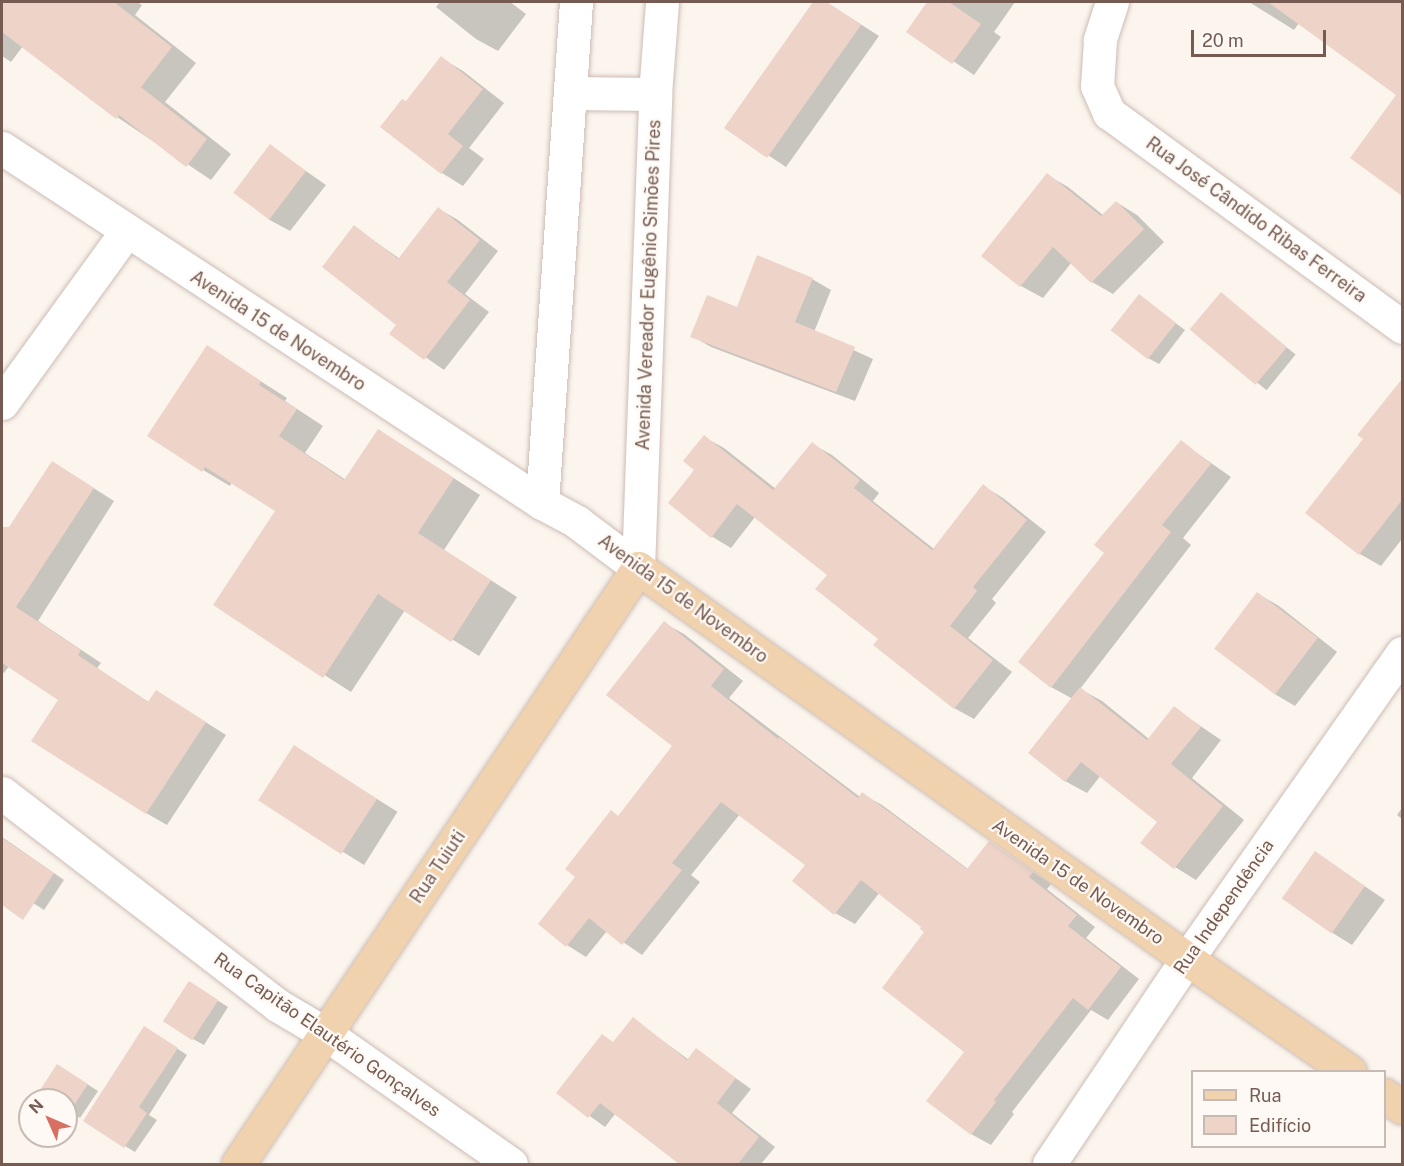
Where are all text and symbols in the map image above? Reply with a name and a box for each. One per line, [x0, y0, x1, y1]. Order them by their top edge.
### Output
scale bar [1194, 18, 1329, 56]
text: 20 m [1202, 30, 1244, 51]
street label: Avenida Vereador Eugênio Simões Pires [632, 119, 666, 451]
street label: Rua José Cândido Ribas Ferreira [1141, 133, 1371, 307]
street label: Avenida 15 de Novembro [186, 266, 370, 396]
street label: Avenida 15 de Novembro [594, 530, 772, 668]
street label: Avenida 15 de Novembro [988, 814, 1168, 950]
street label: Rua Tuiuti [406, 826, 470, 908]
street label: Rua Independência [1169, 835, 1279, 979]
street label: Rua Capitão Elautério Gonçalves [209, 948, 445, 1122]
legend [1191, 1070, 1386, 1148]
text: Rua [1249, 1085, 1281, 1106]
north arrow [18, 1088, 78, 1148]
text: N [25, 1095, 47, 1117]
text: Edifício [1249, 1115, 1311, 1136]

